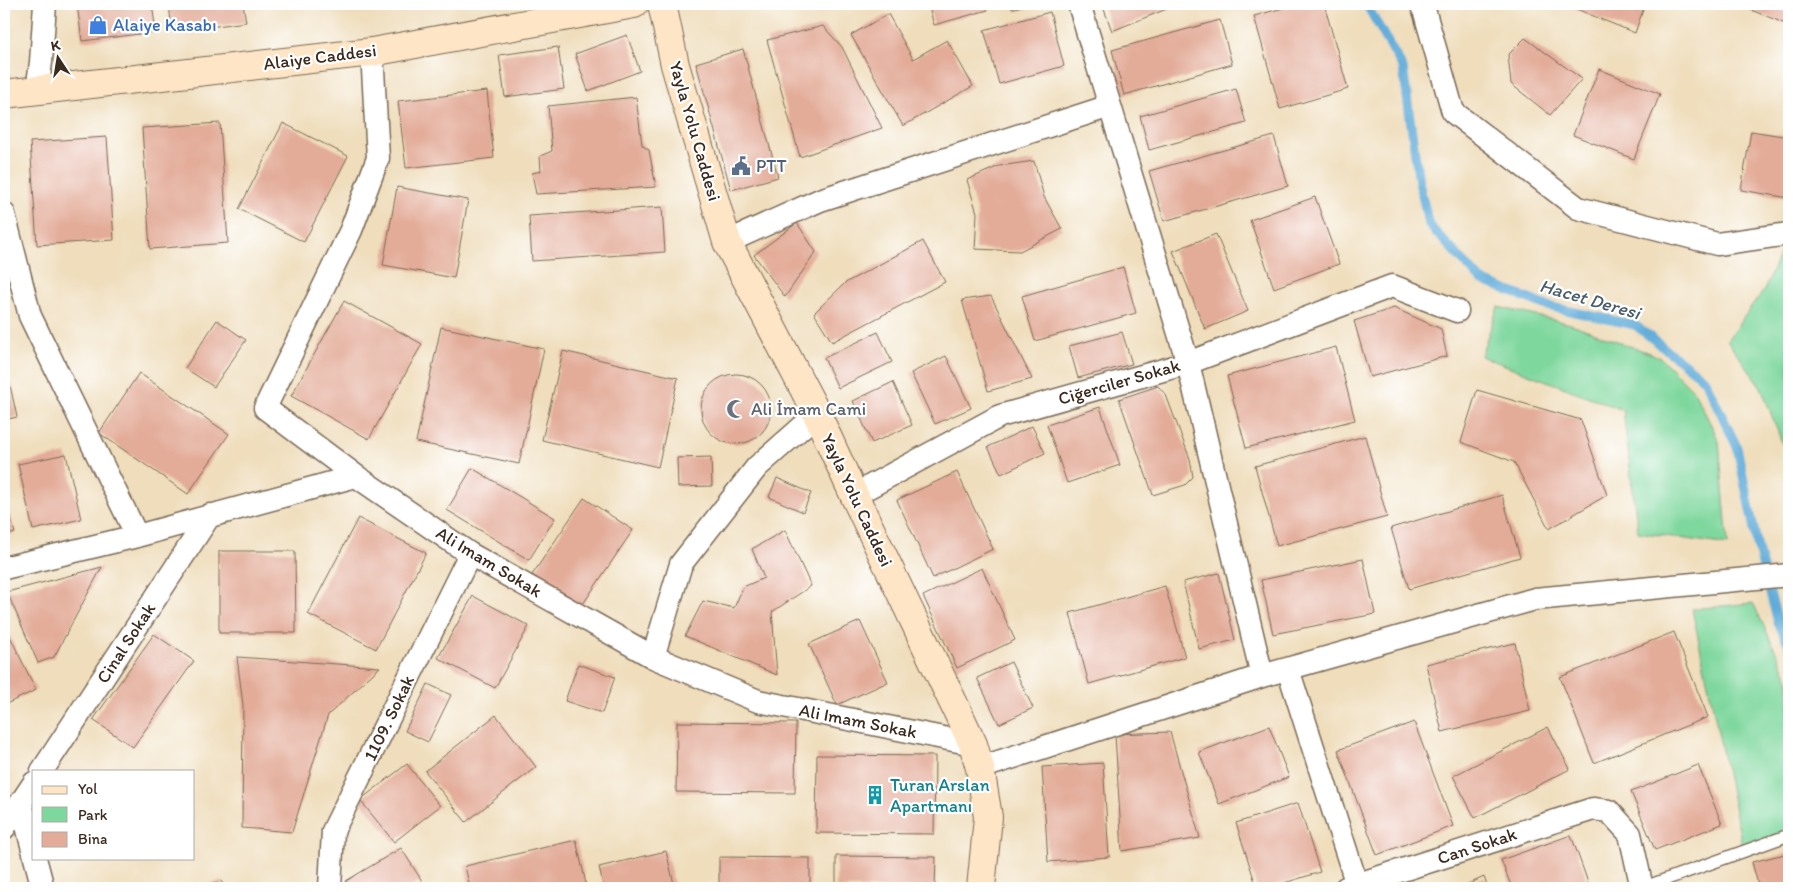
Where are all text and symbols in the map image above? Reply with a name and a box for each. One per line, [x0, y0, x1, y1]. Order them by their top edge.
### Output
shop icon: Alaiye Kasabı [87, 14, 109, 36]
place label: Alaiye Kasabı [113, 14, 217, 36]
north arrow [32, 32, 82, 82]
text: K [49, 36, 63, 55]
street label: Alaiye Caddesi [262, 39, 378, 75]
street label: Yayla Yolu Caddesi [665, 58, 725, 204]
public building icon: PTT [730, 155, 752, 177]
place label: PTT [756, 155, 786, 177]
water label: Hacet Deresi [1537, 274, 1645, 325]
street label: Ciğerciler Sokak [1055, 354, 1183, 410]
mosque icon: Ali İmam Cami [725, 398, 747, 420]
place label: Ali İmam Cami [751, 398, 866, 420]
street label: Yayla Yolu Caddesi [816, 430, 898, 570]
street label: Ali Imam Sokak [432, 522, 546, 602]
street label: Cinal Sokak [92, 598, 161, 687]
street label: 1109. Sokak [359, 672, 419, 764]
street label: Ali Imam Sokak [797, 699, 919, 743]
legend [32, 770, 195, 860]
place label: Turan Arslan Apartmanı [890, 774, 990, 817]
text: Yol [78, 780, 98, 798]
building icon: Turan Arslan Apartmanı [864, 784, 886, 806]
text: Park [78, 806, 108, 824]
street label: Can Sokak [1434, 823, 1520, 869]
text: Bina [78, 830, 108, 848]

